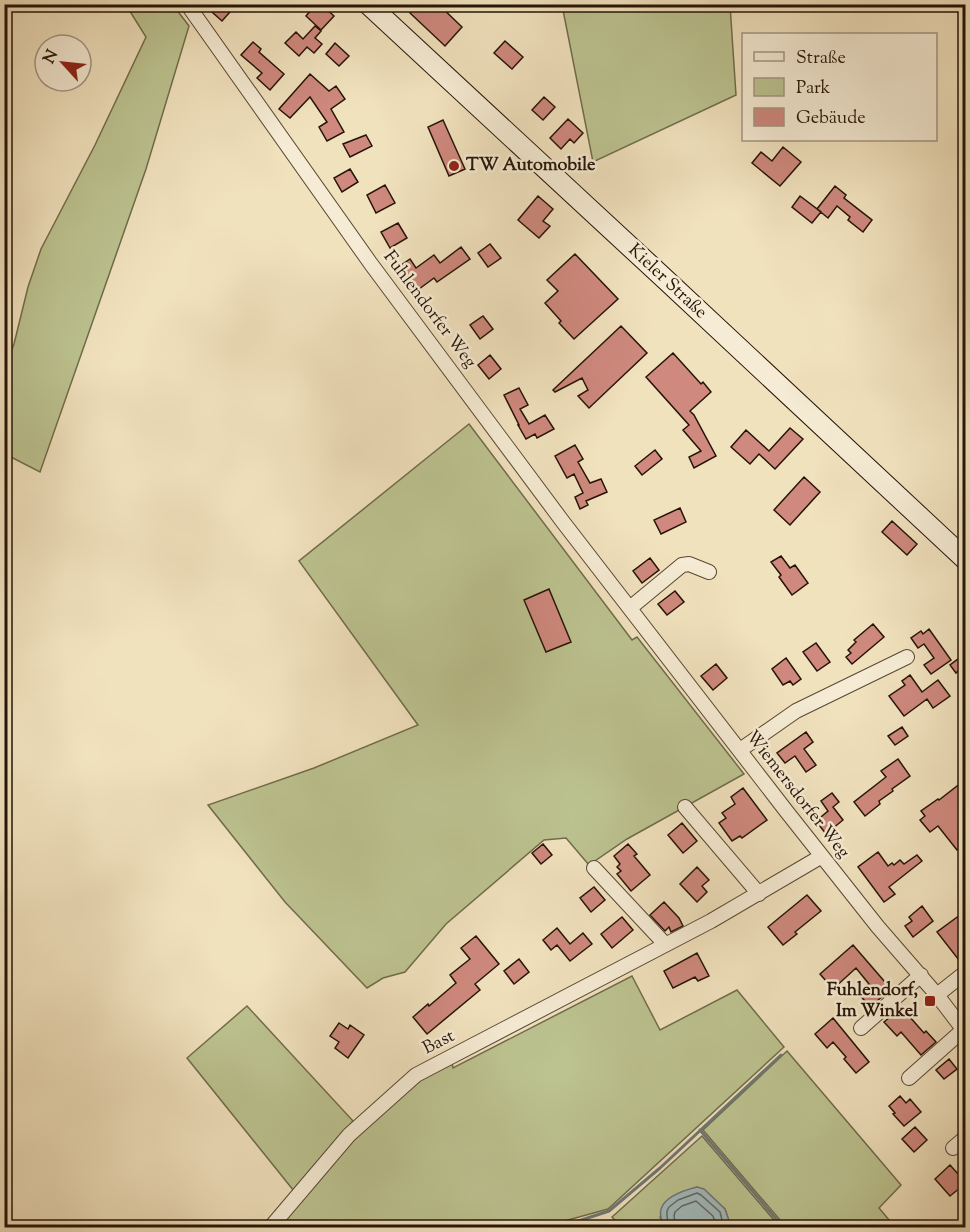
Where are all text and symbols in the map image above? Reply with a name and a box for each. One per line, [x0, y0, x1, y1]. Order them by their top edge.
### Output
north arrow [33, 33, 93, 93]
legend [742, 33, 937, 141]
text: N [39, 46, 65, 68]
text: Straße [796, 46, 846, 72]
text: Park [796, 76, 831, 102]
text: Gebäude [796, 106, 866, 132]
place label: TW Automobile [466, 153, 596, 179]
marker: TW Automobile [447, 159, 461, 173]
street label: Kieler Straße [622, 238, 712, 326]
street label: Fuhlendorfer Weg [376, 246, 482, 374]
street label: Wiemersdorfer Weg [739, 726, 855, 865]
place label: Fuhlendorf, Im Winkel [827, 978, 919, 1025]
marker: Fuhlendorf, Im Winkel [923, 994, 937, 1008]
street label: Bast [418, 1024, 460, 1062]

